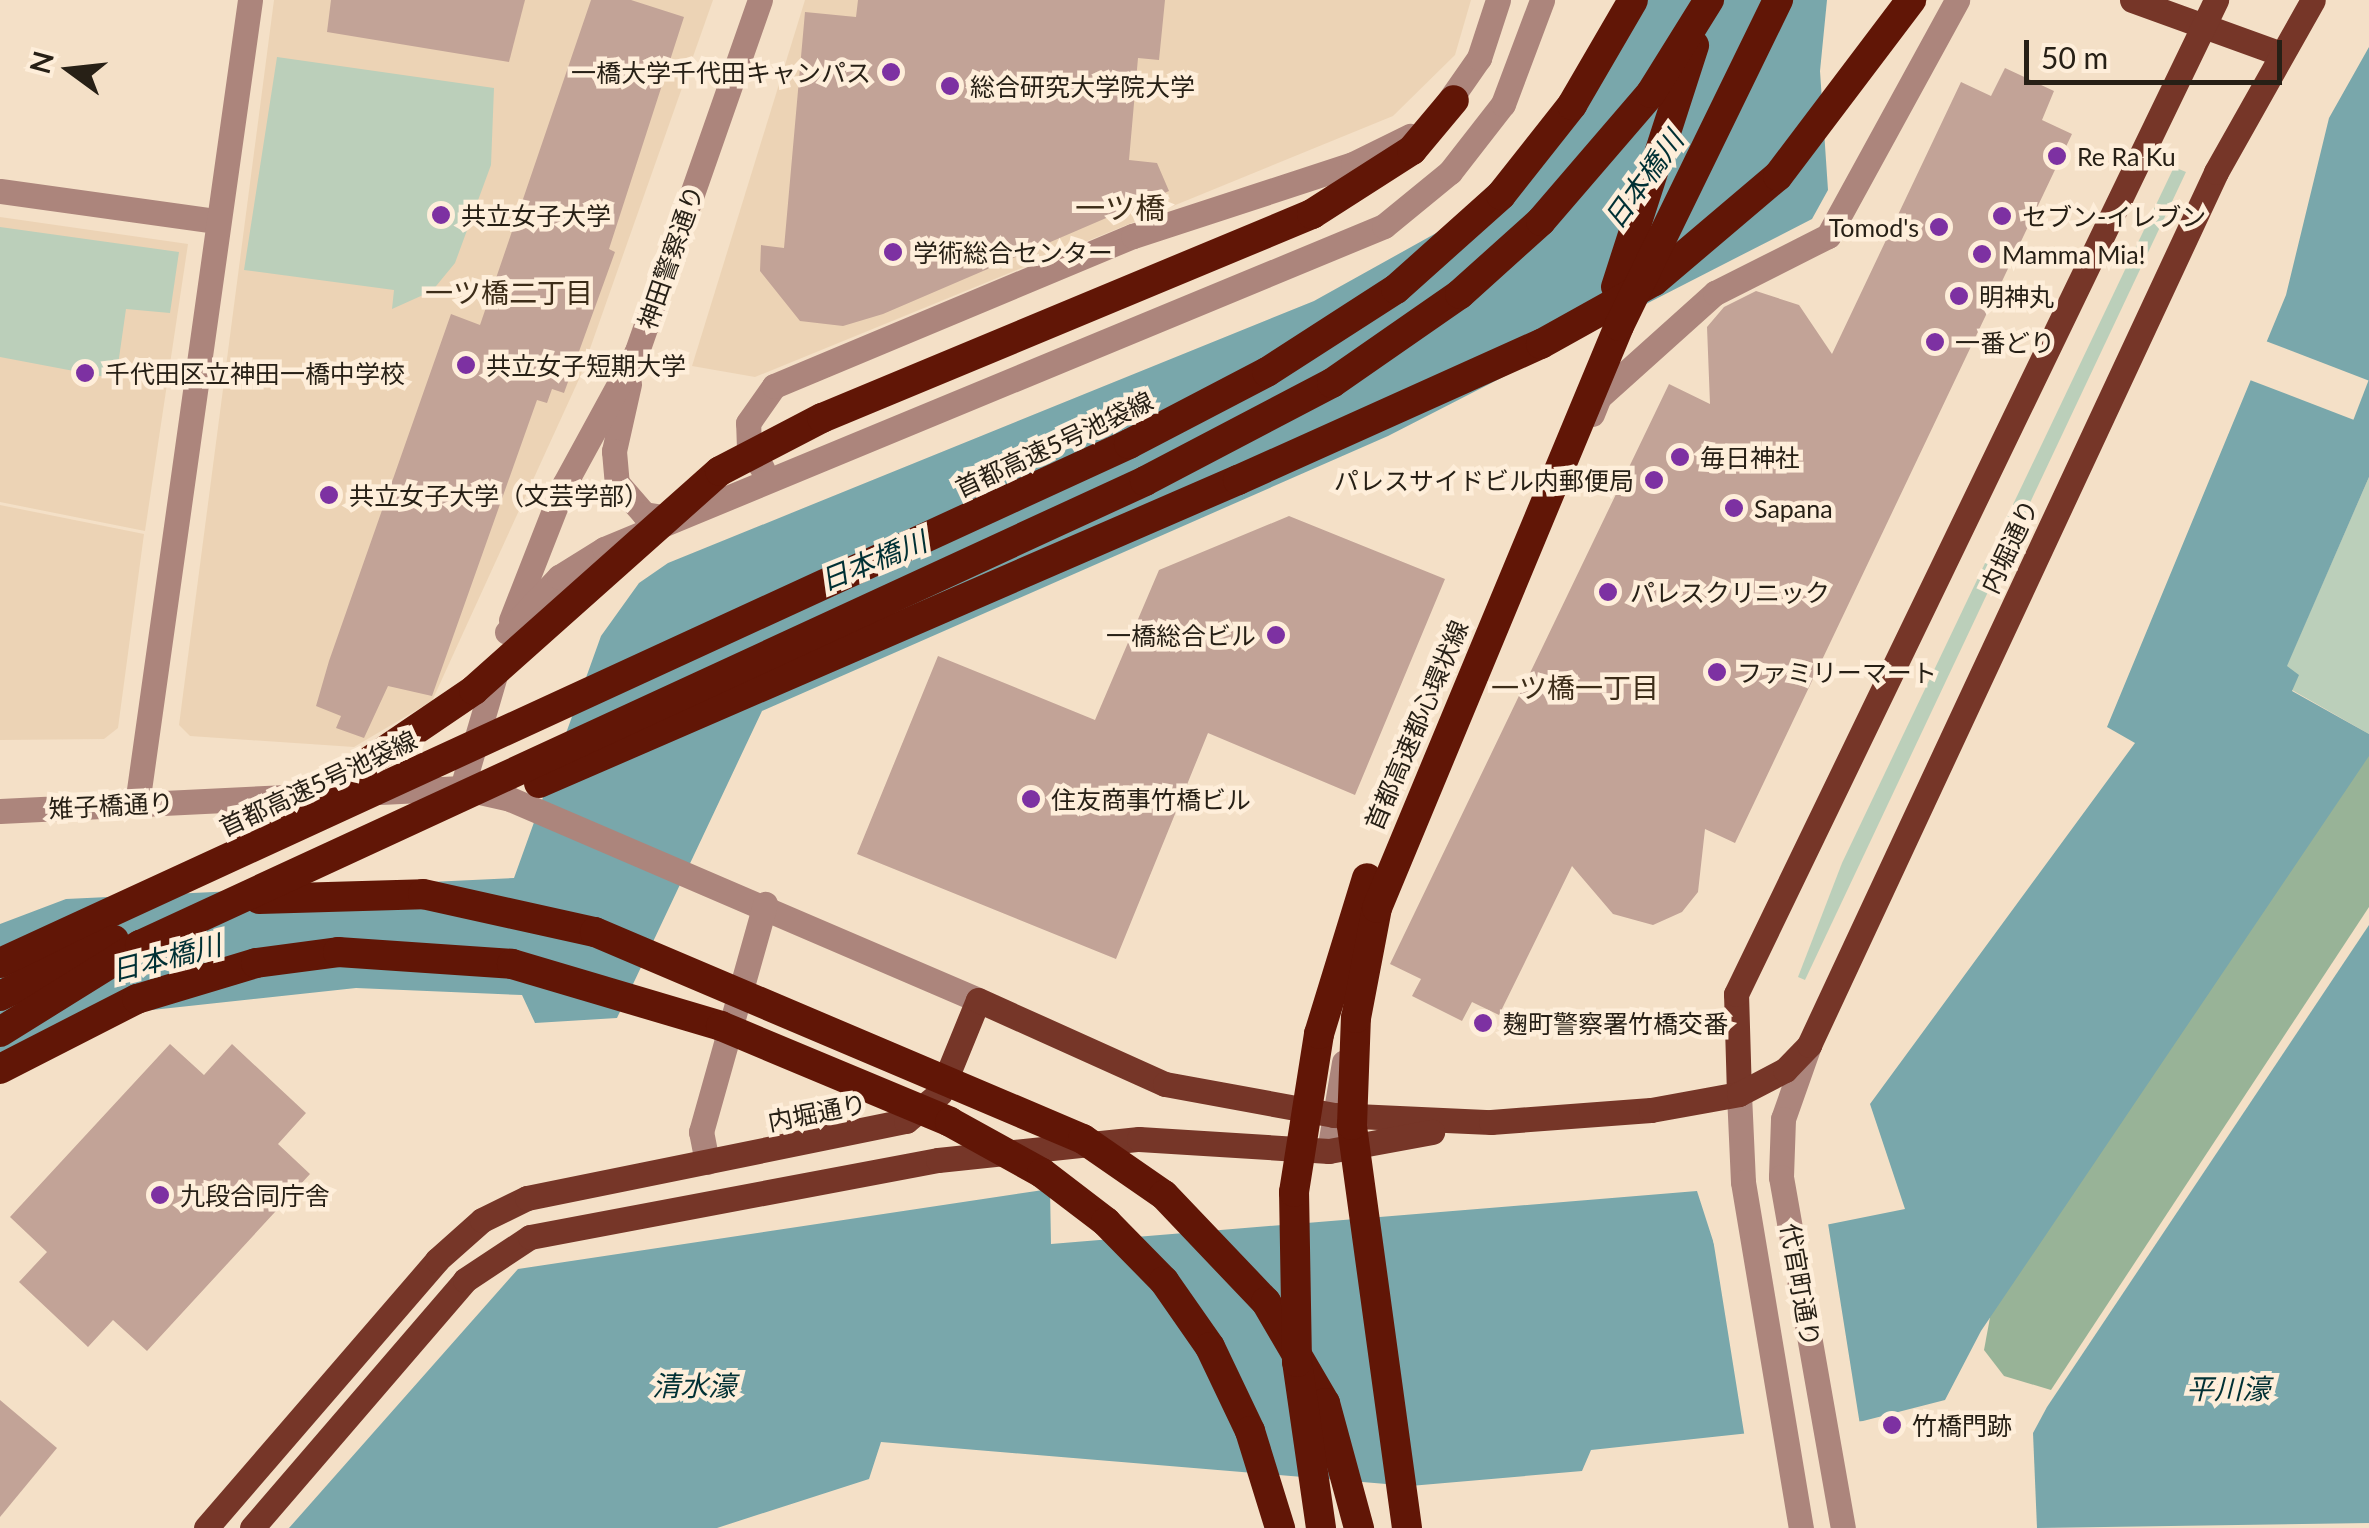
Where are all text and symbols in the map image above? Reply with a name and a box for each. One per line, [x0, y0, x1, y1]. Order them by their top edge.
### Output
north arrow [20, 20, 120, 120]
scale bar [2029, 20, 2286, 82]
text: 50 m [2041, 39, 2108, 75]
text: N [22, 47, 60, 77]
place label: 一橋大学千代田キャンパス [571, 57, 871, 87]
marker: 一橋大学千代田キャンパス [880, 61, 902, 83]
place label: 総合研究大学院大学 [970, 71, 1195, 101]
marker: 総合研究大学院大学 [939, 75, 961, 97]
water label: 日本橋川 [1596, 124, 1690, 234]
place label: Re Ra Ku [2077, 141, 2176, 171]
marker: Re Ra Ku [2046, 145, 2068, 167]
street label: 神田警察通り [631, 181, 709, 333]
district label: 一ツ橋 [1075, 189, 1165, 225]
place label: 共立女子大学 [461, 200, 611, 230]
place label: セブン-イレブン [2022, 201, 2206, 231]
marker: 共立女子大学 [430, 204, 452, 226]
marker: セブン-イレブン [1991, 205, 2013, 227]
place label: Tomod's [1829, 212, 1919, 242]
marker: Tomod's [1928, 216, 1950, 238]
place label: 学術総合センター [913, 237, 1113, 267]
place label: Mamma Mia! [2002, 239, 2145, 269]
marker: 学術総合センター [882, 241, 904, 263]
marker: Mamma Mia! [1971, 243, 1993, 265]
district label: 一ツ橋二丁目 [425, 275, 593, 309]
place label: 明神丸 [1979, 281, 2054, 311]
marker: 明神丸 [1948, 285, 1970, 307]
place label: 一番どり [1955, 327, 2055, 357]
marker: 一番どり [1924, 331, 1946, 353]
place label: 共立女子短期大学 [486, 350, 686, 380]
marker: 共立女子短期大学 [455, 354, 477, 376]
place label: 千代田区立神田一橋中学校 [105, 358, 405, 388]
marker: 千代田区立神田一橋中学校 [74, 362, 96, 384]
street label: 首都高速5号池袋線 [950, 385, 1158, 503]
place label: 毎日神社 [1700, 442, 1800, 472]
marker: 毎日神社 [1669, 446, 1691, 468]
place label: パレスサイドビル内郵便局 [1334, 465, 1634, 495]
marker: パレスサイドビル内郵便局 [1643, 469, 1665, 491]
place label: 共立女子大学（文芸学部） [349, 480, 649, 510]
marker: 共立女子大学（文芸学部） [318, 484, 340, 506]
place label: Sapana [1754, 493, 1833, 523]
street label: 内堀通り [1974, 494, 2044, 598]
marker: Sapana [1723, 497, 1745, 519]
water label: 日本橋川 [815, 523, 931, 597]
place label: パレスクリニック [1630, 577, 1830, 607]
marker: パレスクリニック [1595, 579, 1621, 605]
street label: 首都高速都心環状線 [1358, 616, 1474, 834]
place label: 一橋総合ビル [1106, 620, 1256, 650]
marker: 一橋総合ビル [1265, 624, 1287, 646]
place label: ファミリーマート [1737, 657, 1937, 687]
marker: ファミリーマート [1706, 661, 1728, 683]
district label: 一ツ橋一丁目 [1491, 670, 1659, 704]
street label: 首都高速5号池袋線 [214, 724, 422, 842]
place label: 住友商事竹橋ビル [1051, 784, 1251, 814]
street label: 雉子橋通り [48, 787, 174, 823]
marker: 住友商事竹橋ビル [1020, 788, 1042, 810]
water label: 日本橋川 [108, 927, 224, 987]
place label: 麹町警察署竹橋交番 [1503, 1008, 1728, 1038]
marker: 麹町警察署竹橋交番 [1472, 1012, 1494, 1034]
street label: 内堀通り [765, 1088, 869, 1136]
place label: 九段合同庁舎 [180, 1180, 330, 1210]
marker: 九段合同庁舎 [149, 1184, 171, 1206]
street label: 代官町通り [1775, 1221, 1827, 1349]
water label: 清水濠 [652, 1368, 736, 1402]
water label: 平川濠 [2186, 1371, 2270, 1405]
place label: 竹橋門跡 [1912, 1410, 2012, 1440]
marker: 竹橋門跡 [1881, 1414, 1903, 1436]

